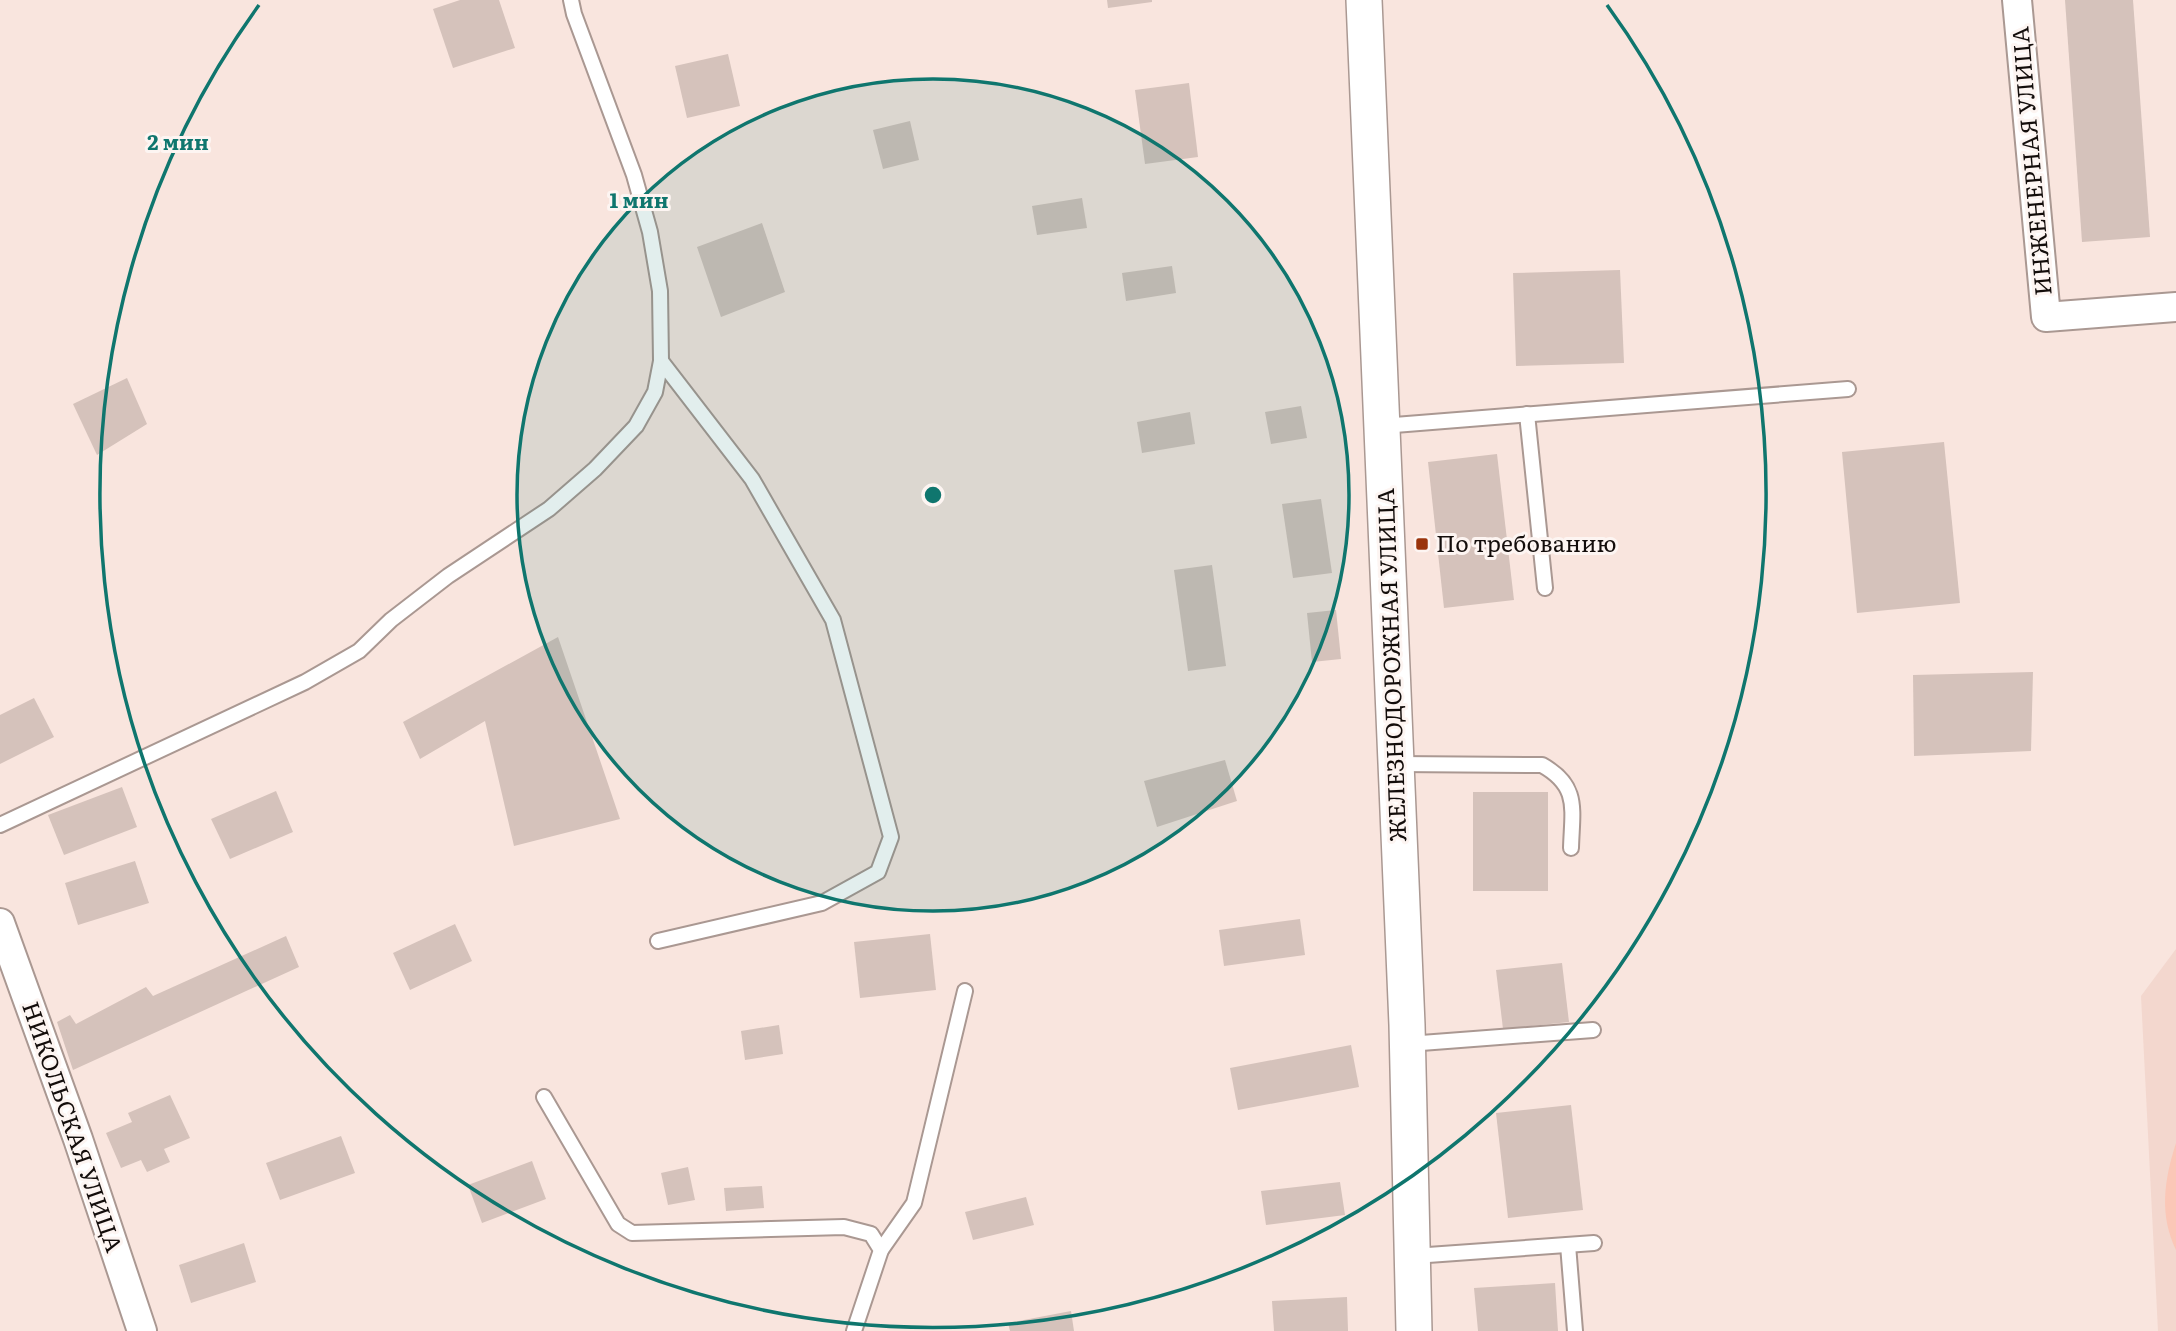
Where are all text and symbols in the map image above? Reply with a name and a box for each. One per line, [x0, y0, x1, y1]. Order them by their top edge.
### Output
street label: ИНЖЕНЕРНАЯ УЛИЦА [2001, 25, 2059, 297]
text: 2 мин [147, 125, 209, 156]
text: 1 мин [610, 183, 669, 214]
centre of rings [921, 483, 945, 507]
street label: ЖЕЛЕЗНОДОРОЖНАЯ УЛИЦА [1367, 488, 1413, 843]
place label: По требованию [1436, 525, 1617, 559]
marker: По требованию [1414, 536, 1430, 552]
street label: НИКОЛЬСКАЯ УЛИЦА [15, 997, 133, 1256]

